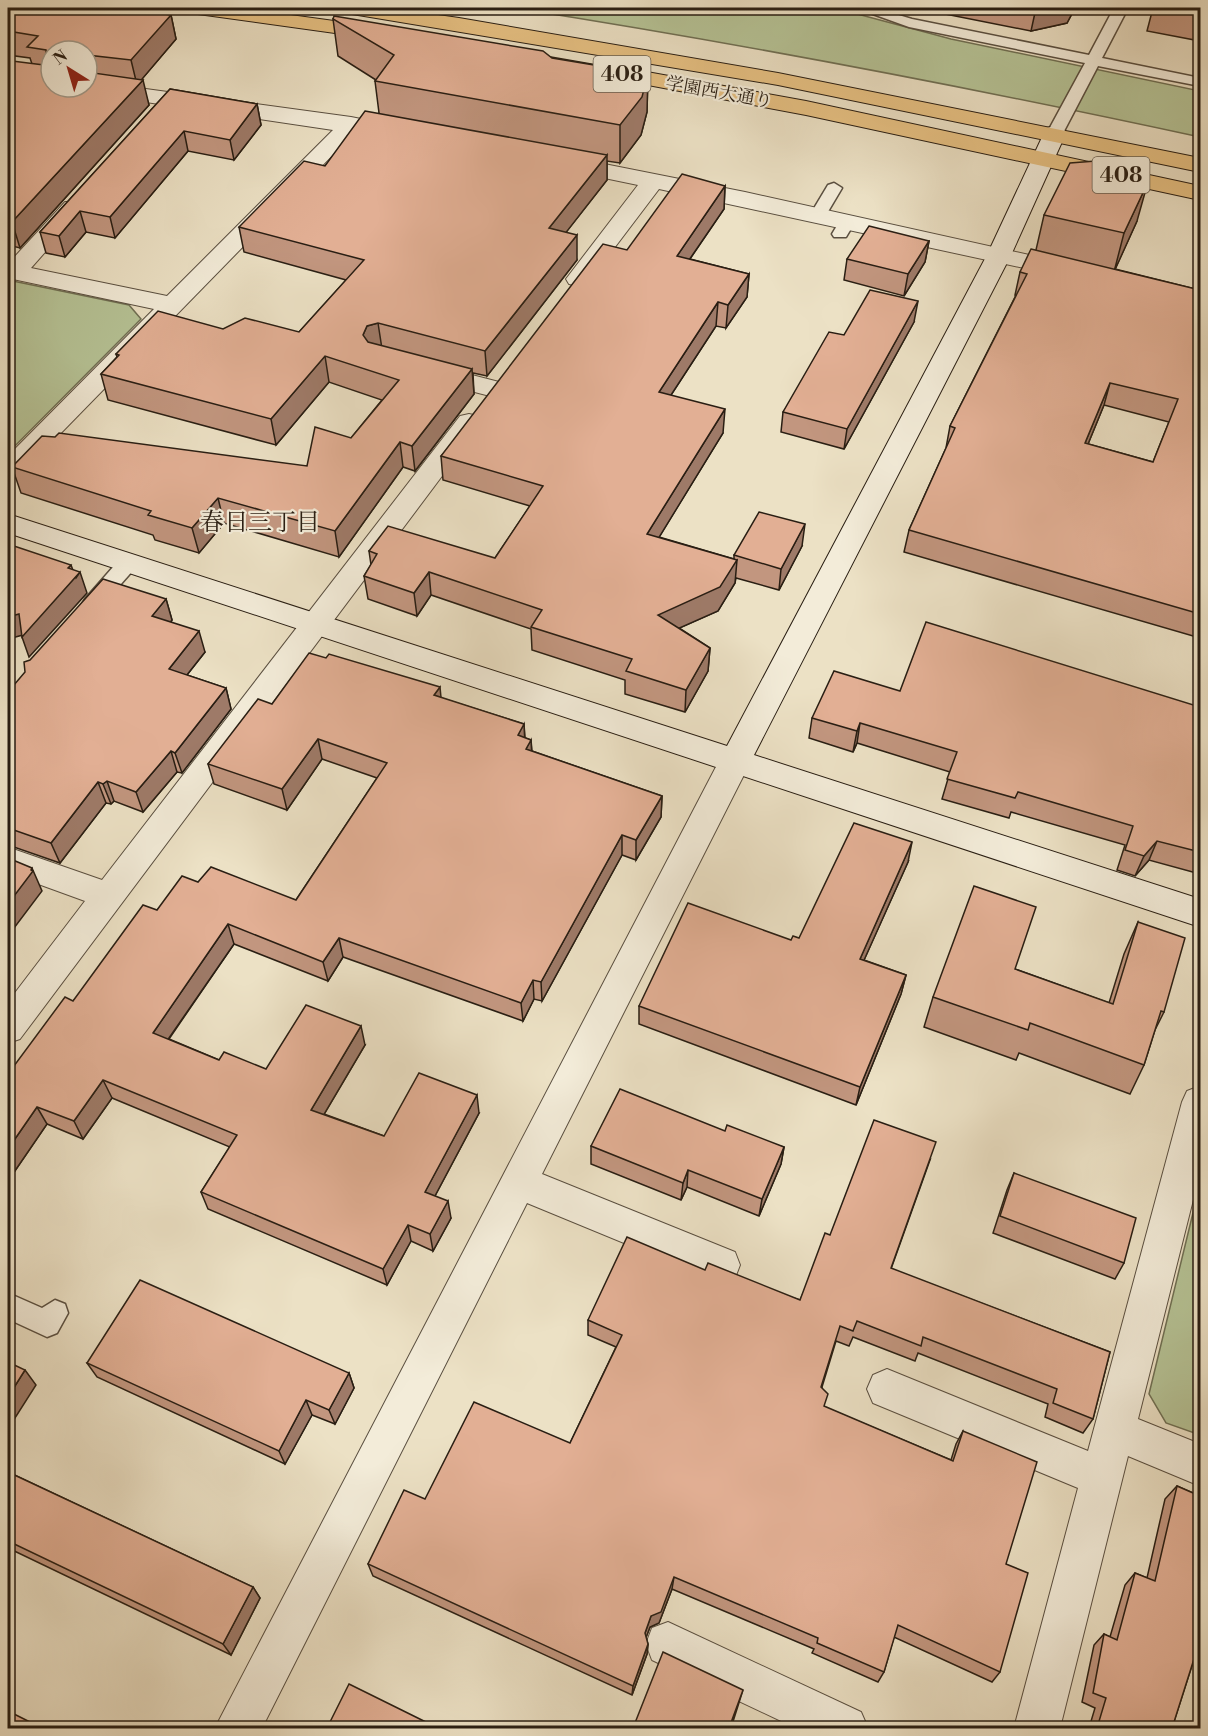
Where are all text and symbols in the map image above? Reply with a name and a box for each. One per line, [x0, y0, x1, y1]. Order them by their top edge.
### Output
north arrow [39, 39, 99, 99]
text: N [50, 46, 72, 70]
road number: 408 [594, 56, 650, 92]
street label: 学園西大通り [664, 72, 774, 113]
road number: 408 [1092, 157, 1150, 193]
district label: 春日三丁目 [200, 508, 320, 538]

